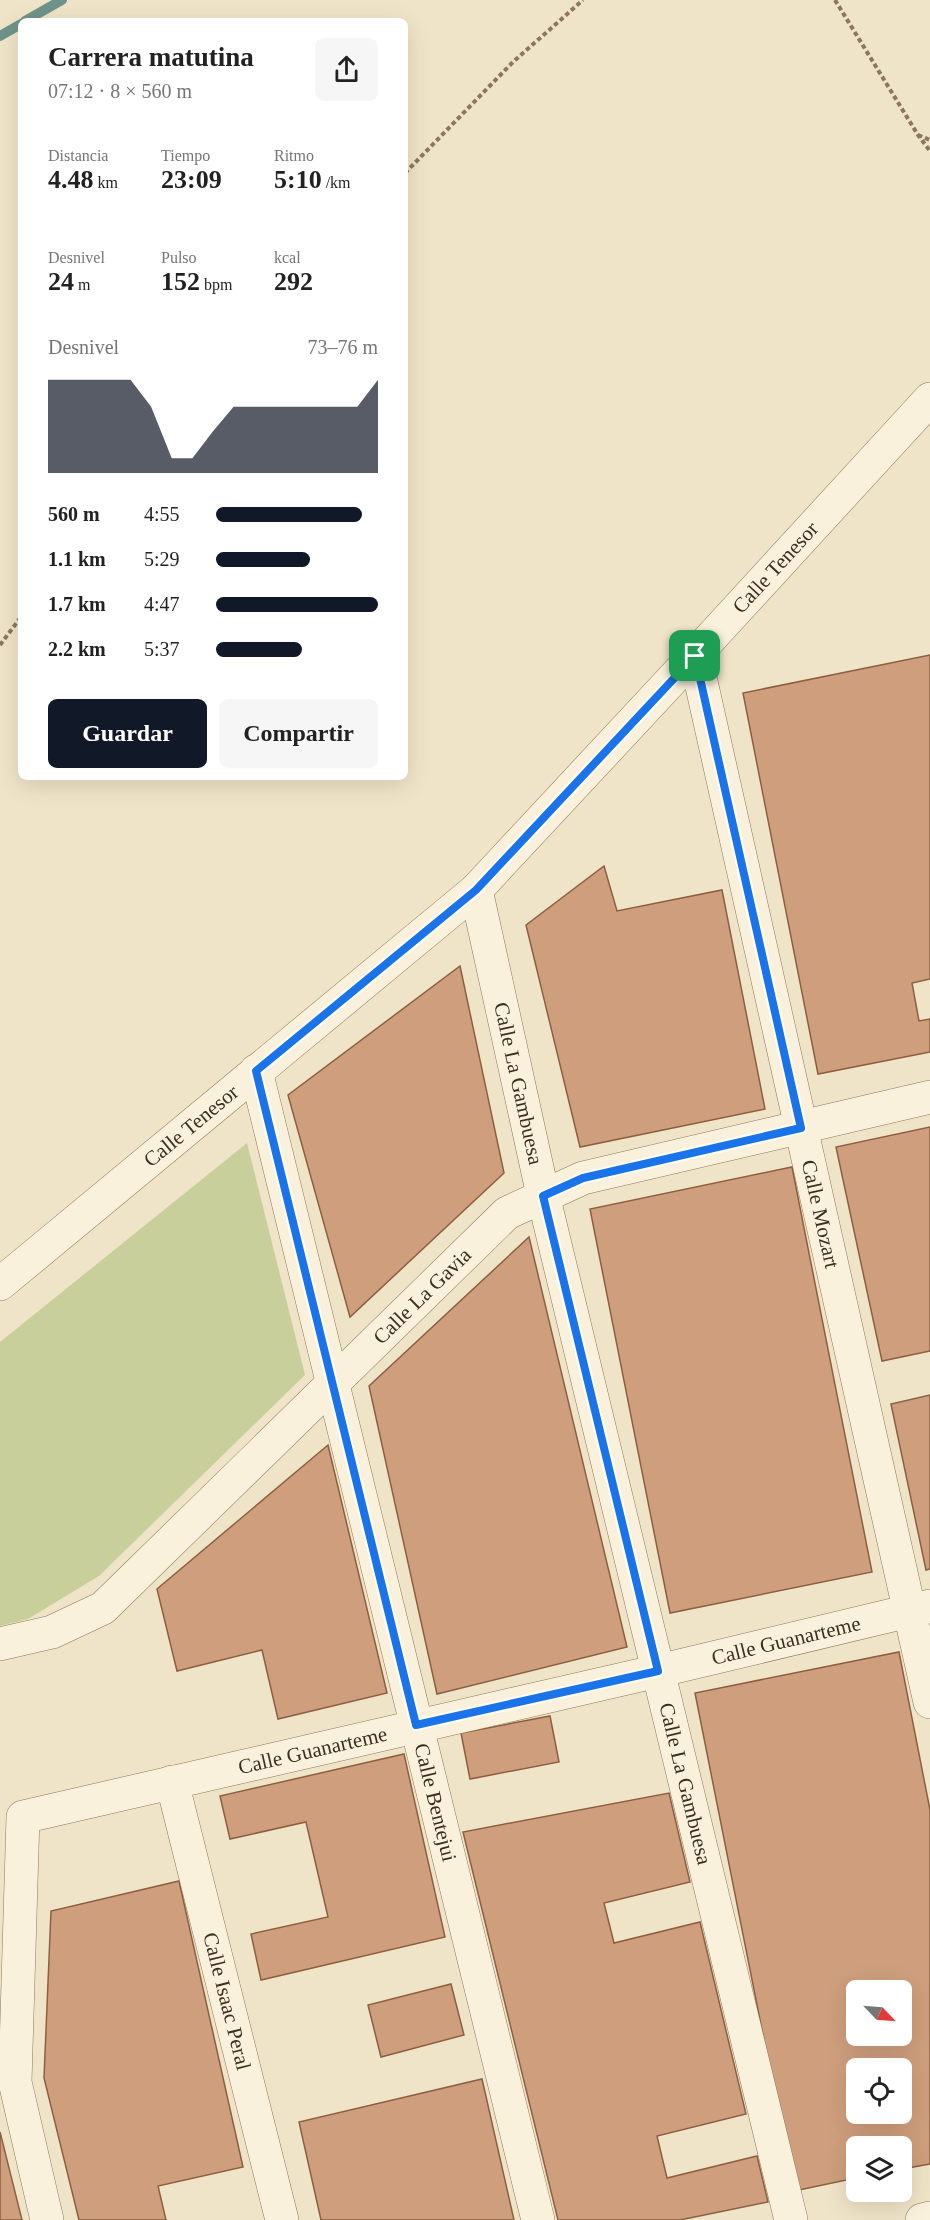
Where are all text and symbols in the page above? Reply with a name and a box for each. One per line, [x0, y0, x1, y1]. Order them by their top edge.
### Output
button: share [315, 38, 378, 101]
text: Carrera matutina [48, 42, 254, 72]
text: 07:12 · 8 × 560 m [48, 80, 192, 102]
text: Distancia [48, 147, 108, 164]
text: Tiempo [161, 147, 210, 164]
text: Ritmo [274, 147, 314, 164]
text: 4.48 [48, 165, 94, 194]
text: 23:09 [161, 165, 222, 194]
text: 5:10 [274, 165, 322, 194]
text: km [94, 174, 118, 191]
text: /km [322, 174, 351, 191]
text: Desnivel [48, 249, 105, 266]
text: Pulso [161, 249, 197, 266]
text: kcal [274, 249, 301, 266]
text: 24 [48, 267, 74, 296]
text: 152 [161, 267, 200, 296]
text: 292 [274, 267, 313, 296]
text: m [74, 276, 90, 293]
text: bpm [200, 276, 232, 293]
text: Desnivel [48, 336, 119, 358]
text: 73–76 m [307, 336, 378, 358]
text: 560 m [48, 503, 100, 525]
text: 4:55 [144, 503, 180, 525]
street label: Calle Tenesor [728, 517, 823, 618]
text: 1.1 km [48, 548, 106, 570]
text: 5:29 [144, 548, 180, 570]
text: 1.7 km [48, 593, 106, 615]
text: 4:47 [144, 593, 180, 615]
pin [669, 630, 720, 681]
text: 2.2 km [48, 638, 106, 660]
text: 5:37 [144, 638, 180, 660]
icon: arrive [678, 639, 711, 672]
button: Guardar [48, 699, 207, 768]
button: Compartir [219, 699, 378, 768]
street label: Calle La Gambuesa [489, 1000, 548, 1168]
street label: Calle Tenesor [139, 1080, 243, 1172]
street label: Calle Mozart [797, 1158, 844, 1271]
street label: Calle La Gavia [368, 1243, 476, 1349]
street label: Calle Guanarteme [709, 1611, 863, 1670]
street label: Calle La Gambuesa [654, 1700, 717, 1868]
street label: Calle Guanarteme [236, 1722, 390, 1779]
street label: Calle Bentejui [409, 1741, 462, 1864]
street label: Calle Isaac Peral [198, 1930, 256, 2073]
north arrow [846, 1980, 912, 2046]
map controls [846, 1980, 912, 2202]
button: locate [846, 2058, 912, 2124]
button: layers [846, 2136, 912, 2202]

